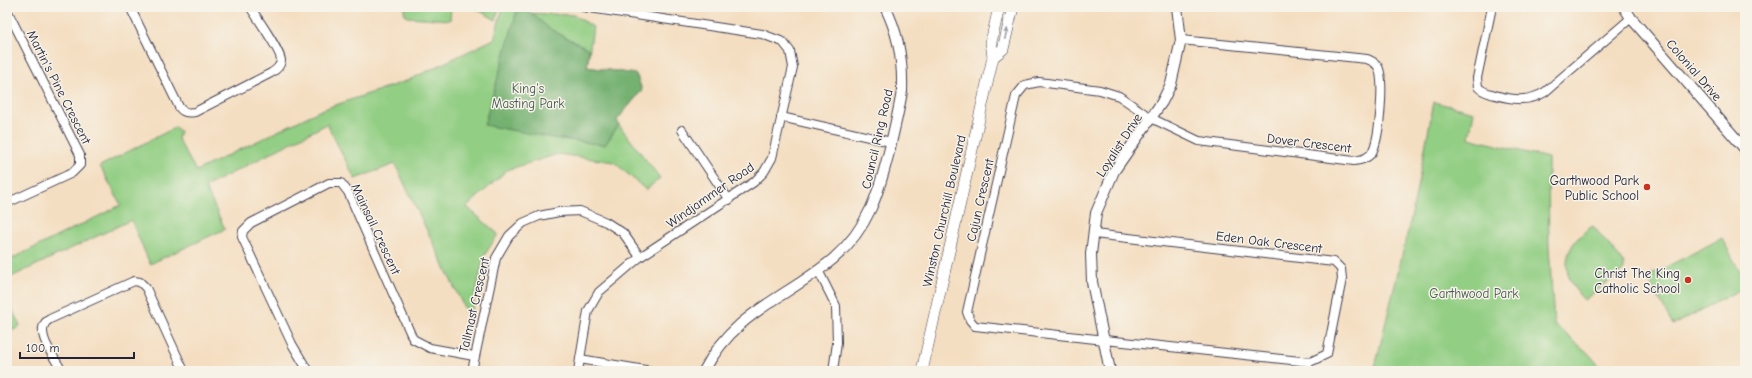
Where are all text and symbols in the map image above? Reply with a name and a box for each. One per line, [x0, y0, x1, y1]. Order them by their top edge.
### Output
street label: Martin's Pine Crescent [24, 28, 95, 148]
one-way arrow [1004, 28, 1010, 40]
street label: Colonial Drive [1663, 36, 1725, 104]
park label: King's Masting Park [492, 81, 565, 111]
street label: Council Ring Road [858, 87, 896, 191]
street label: Loyalist Drive [1093, 110, 1145, 180]
street label: Dover Crescent [1266, 130, 1353, 156]
street label: Winston Churchill Boulevard [919, 133, 969, 289]
street label: Cajun Crescent [963, 156, 997, 243]
street label: Windjammer Road [663, 159, 757, 231]
place label: Garthwood Park Public School [1550, 173, 1640, 203]
street label: Mainsail Crescent [348, 181, 404, 278]
marker: Garthwood Park Public School [1642, 182, 1652, 192]
street label: Eden Oak Crescent [1215, 228, 1324, 256]
street label: Tallmast Crescent [456, 255, 493, 354]
place label: Christ The King Catholic School [1594, 266, 1680, 296]
marker: Christ The King Catholic School [1683, 275, 1693, 285]
park label: Garthwood Park [1429, 286, 1519, 301]
scale bar [20, 334, 134, 360]
text: 100 m [26, 341, 59, 355]

